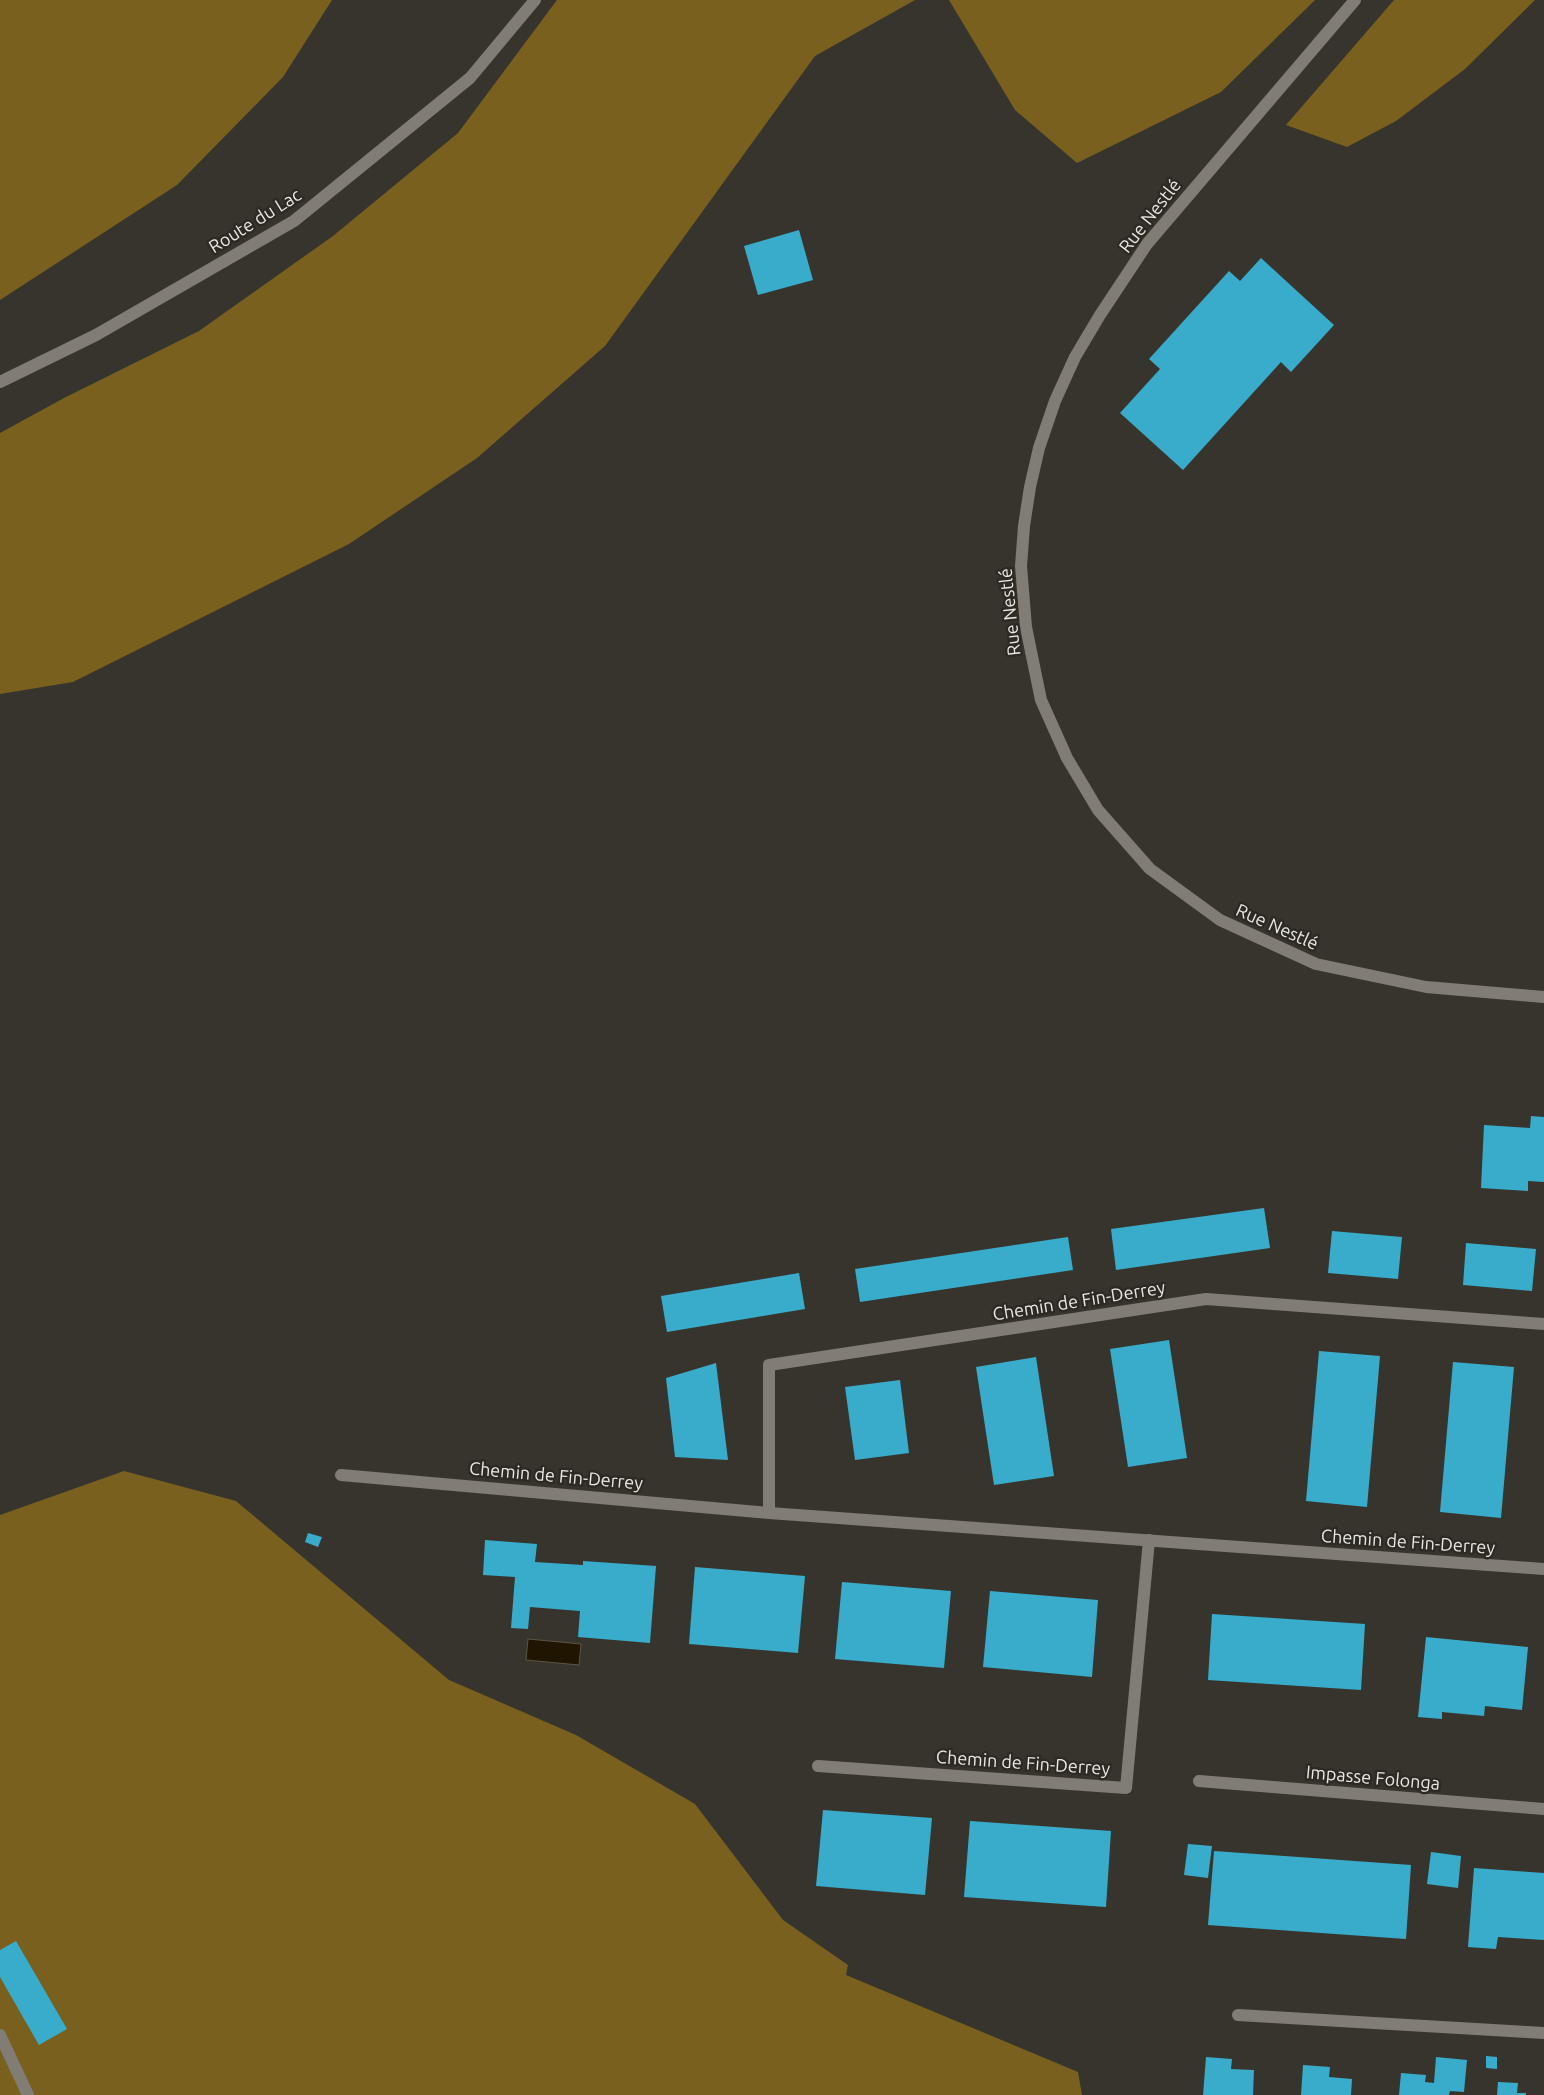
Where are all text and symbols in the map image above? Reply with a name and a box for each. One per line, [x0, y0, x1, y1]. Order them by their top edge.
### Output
street label: Rue Nestlé [1114, 175, 1186, 257]
street label: Route du Lac [205, 184, 305, 258]
street label: Rue Nestlé [995, 567, 1025, 657]
street label: Rue Nestlé [1232, 899, 1322, 955]
street label: Chemin de Fin-Derrey [991, 1277, 1167, 1325]
street label: Chemin de Fin-Derrey [468, 1458, 644, 1494]
street label: Chemin de Fin-Derrey [1320, 1525, 1496, 1559]
street label: Chemin de Fin-Derrey [935, 1746, 1111, 1780]
street label: Impasse Folonga [1305, 1761, 1441, 1795]

